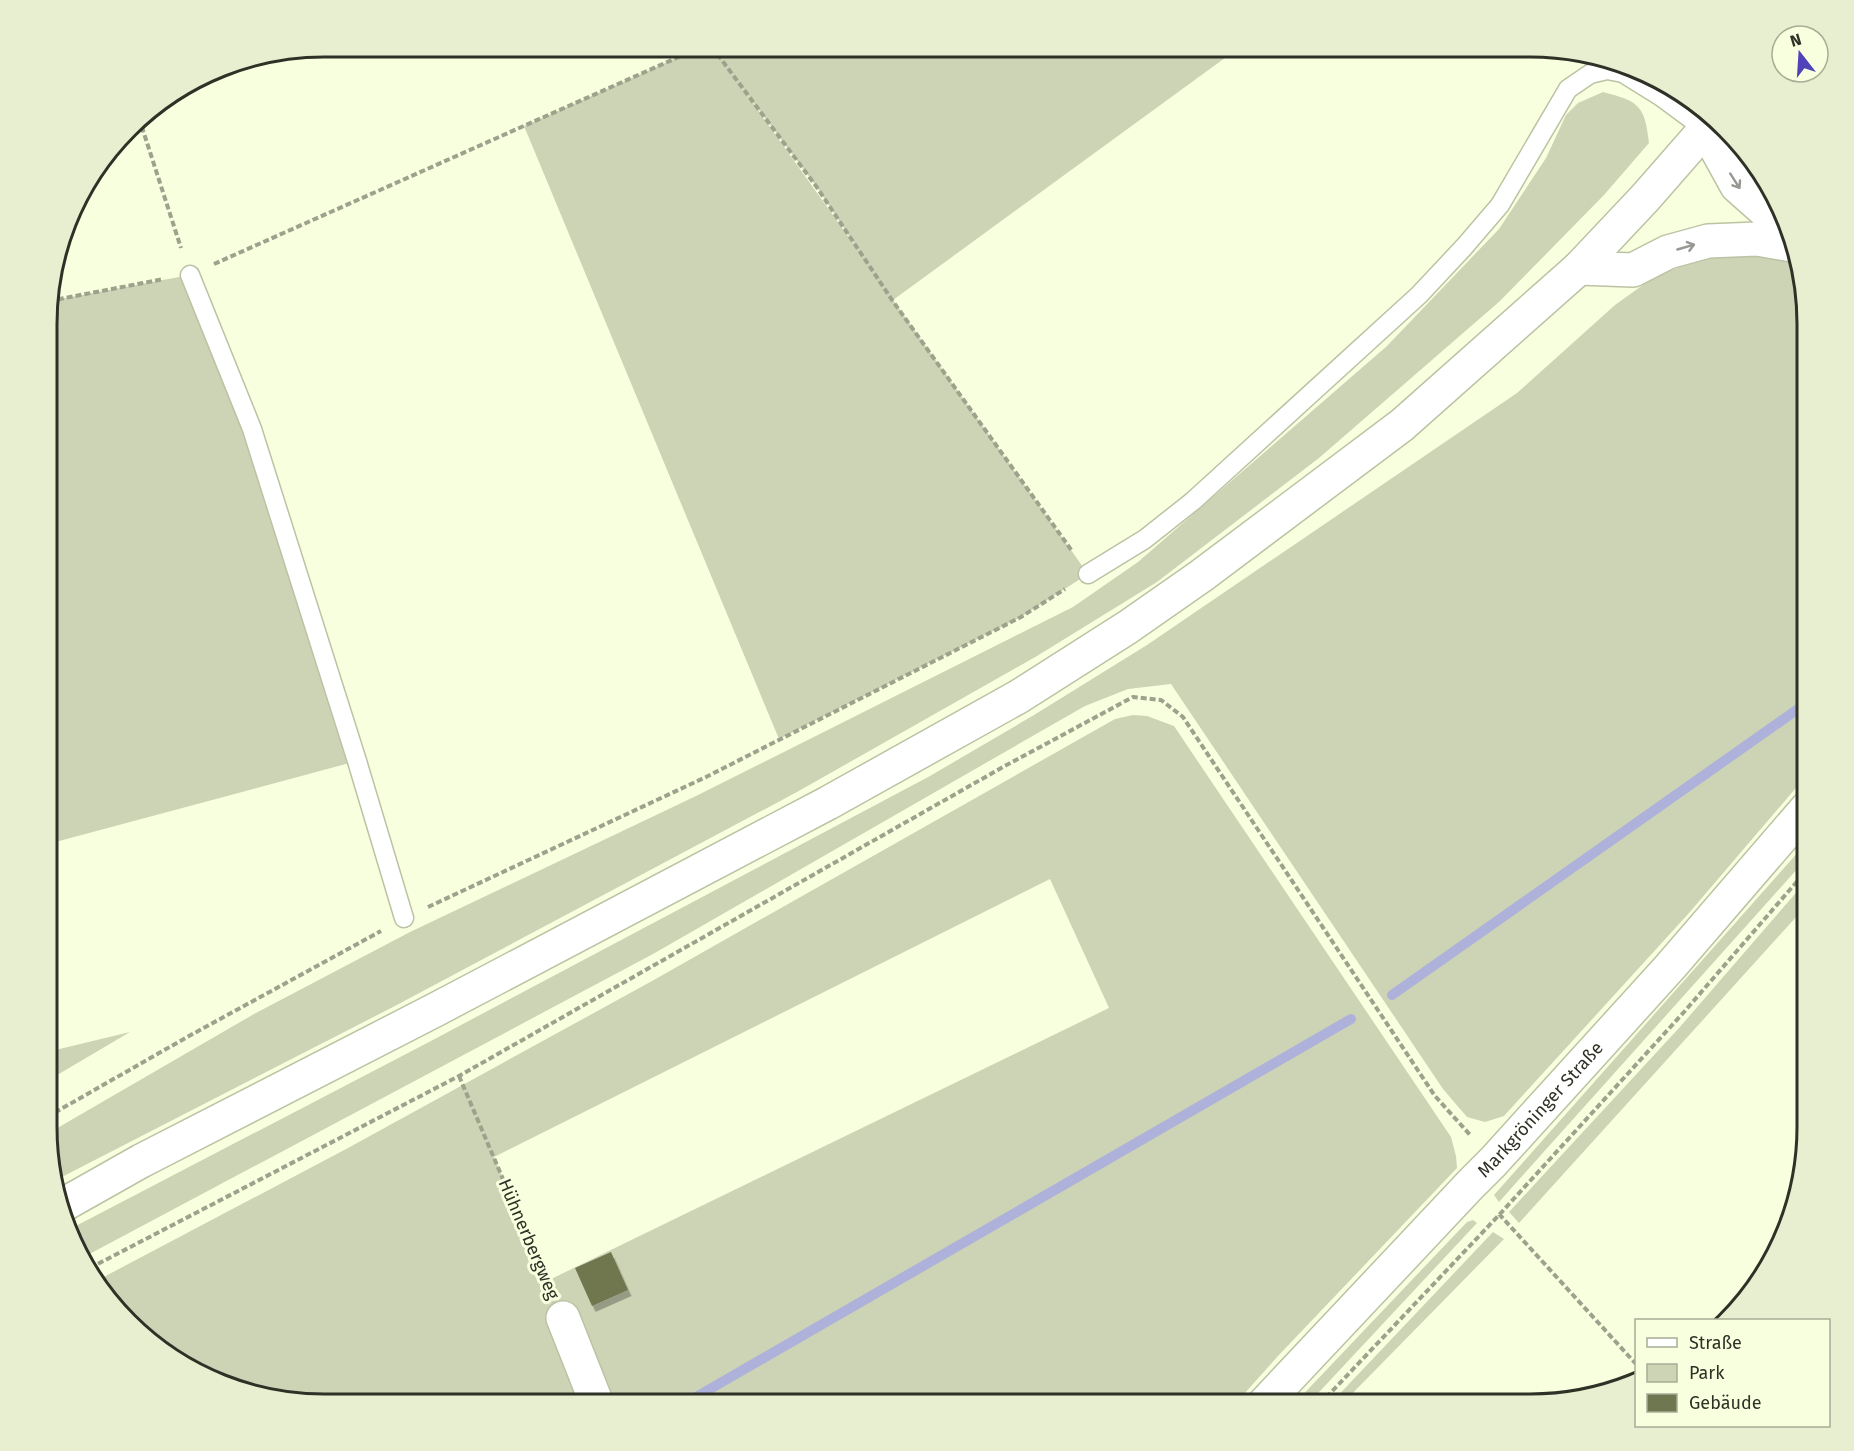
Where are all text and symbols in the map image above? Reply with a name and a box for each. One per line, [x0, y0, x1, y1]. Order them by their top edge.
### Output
north arrow [1770, 24, 1830, 84]
text: N [1788, 29, 1804, 51]
one-way arrow [1729, 172, 1741, 188]
one-way arrow [1677, 241, 1696, 252]
street label: Markgröninger Straße [1473, 1037, 1608, 1182]
street label: Hühnerbergweg [494, 1175, 565, 1303]
legend [1635, 1319, 1830, 1427]
text: Straße [1689, 1332, 1742, 1354]
text: Park [1689, 1362, 1725, 1384]
text: Gebäude [1689, 1392, 1762, 1414]

